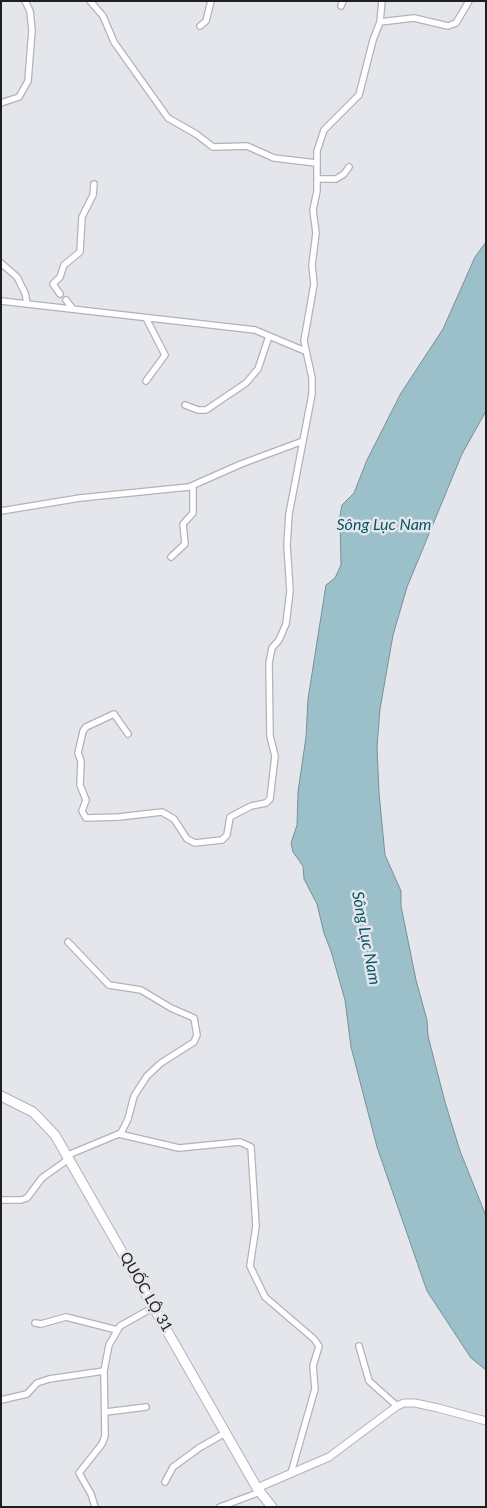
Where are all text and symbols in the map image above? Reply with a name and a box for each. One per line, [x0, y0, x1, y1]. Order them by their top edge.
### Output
water label: Sông Lục Nam [337, 515, 431, 535]
water label: Sông Lục Nam [348, 890, 384, 986]
street label: QUỐC LỘ 31 [116, 1249, 176, 1335]

